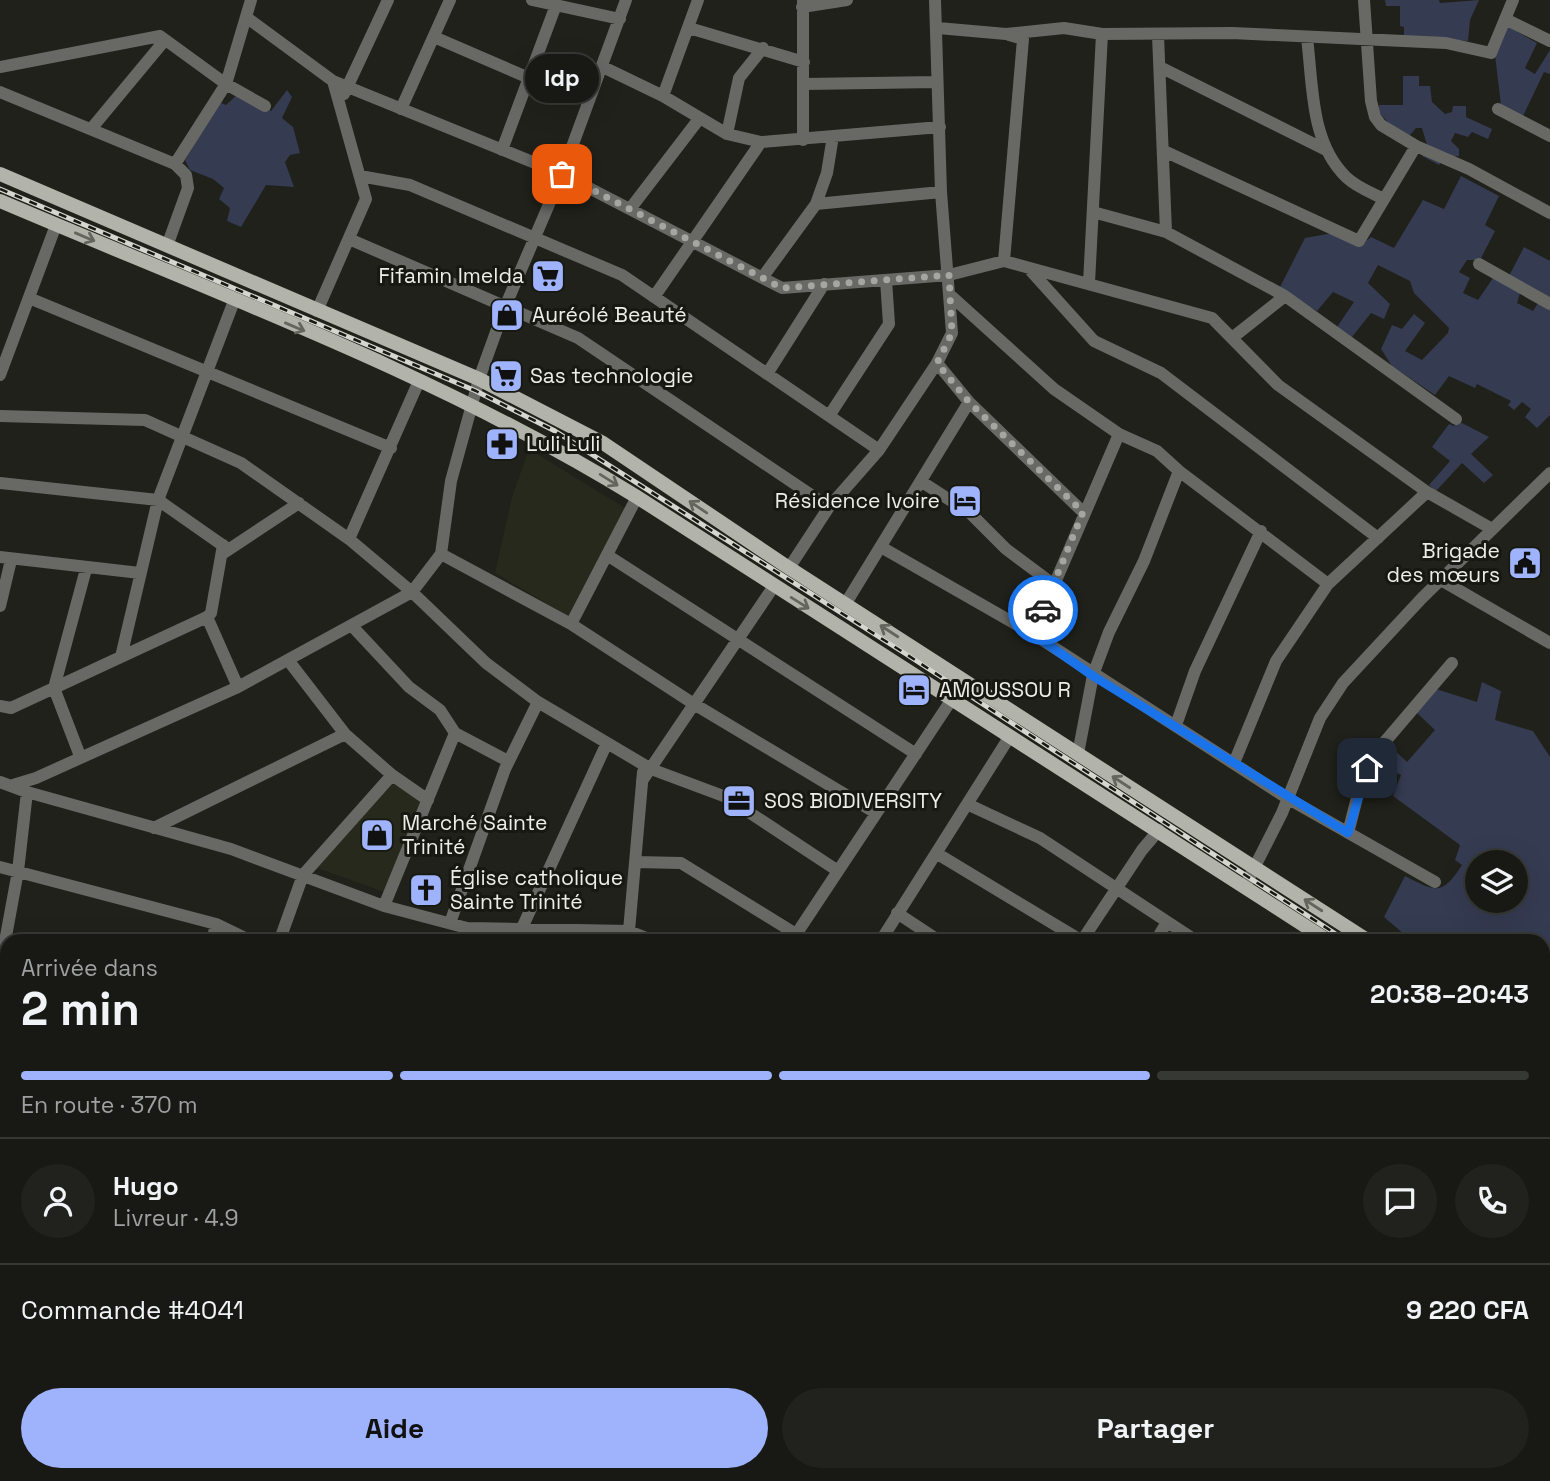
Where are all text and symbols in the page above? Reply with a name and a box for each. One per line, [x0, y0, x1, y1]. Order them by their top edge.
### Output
callout: Idp [525, 55, 599, 104]
text: Idp [544, 63, 580, 93]
pin [532, 144, 592, 204]
icon: bag [543, 155, 581, 193]
one-way arrow [74, 232, 96, 245]
supermarket icon: Fifamin Imelda [529, 257, 567, 295]
place label: Fifamin Imelda [379, 262, 524, 289]
shop icon: Auréolé Beauté [488, 296, 526, 334]
place label: Auréolé Beauté [532, 301, 687, 328]
one-way arrow [283, 321, 305, 334]
supermarket icon: Sas technologie [487, 357, 525, 395]
place label: Sas technologie [530, 362, 694, 389]
pharmacy icon: Luli Luli [483, 425, 521, 463]
place label: Luli Luli [526, 430, 600, 457]
one-way arrow [598, 473, 618, 487]
hotel icon: Résidence Ivoire [946, 482, 984, 520]
place label: Résidence Ivoire [775, 487, 940, 514]
one-way arrow [689, 500, 709, 514]
place label: Brigade des mœurs [1386, 537, 1500, 588]
public building icon: Brigade des mœurs [1506, 544, 1544, 582]
courier [1008, 575, 1078, 645]
icon: car [1024, 591, 1062, 629]
one-way arrow [790, 596, 809, 610]
one-way arrow [880, 624, 899, 639]
hotel icon: AMOUSSOU R [895, 671, 933, 709]
place label: AMOUSSOU R [939, 676, 1071, 703]
pin [1337, 738, 1397, 798]
icon: home [1348, 749, 1386, 787]
one-way arrow [1112, 774, 1131, 789]
office icon: SOS BIODIVERSITY [720, 782, 758, 820]
place label: SOS BIODIVERSITY [764, 787, 942, 814]
place label: Marché Sainte Trinité [402, 809, 547, 860]
shop icon: Marché Sainte Trinité [358, 816, 396, 854]
map controls [1465, 850, 1528, 913]
button: layers [1465, 850, 1528, 913]
place label: Église catholique Sainte Trinité [450, 864, 623, 915]
church icon: Église catholique Sainte Trinité [407, 871, 445, 909]
one-way arrow [1303, 897, 1323, 911]
text: Arrivée dans [21, 953, 158, 983]
text: 20:38–20:43 [1370, 977, 1529, 1011]
text: 2 min [21, 980, 140, 1038]
text: En route · 370 m [21, 1090, 198, 1120]
button: person [21, 1164, 95, 1238]
button: chat [1363, 1164, 1437, 1238]
button: phone [1455, 1164, 1529, 1238]
text: Hugo [113, 1169, 179, 1203]
text: Livreur · 4.9 [113, 1203, 239, 1233]
text: Commande #4041 [21, 1293, 244, 1327]
text: 9 220 CFA [1406, 1293, 1529, 1327]
button: Aide [21, 1388, 768, 1468]
button: Partager [782, 1388, 1529, 1468]

